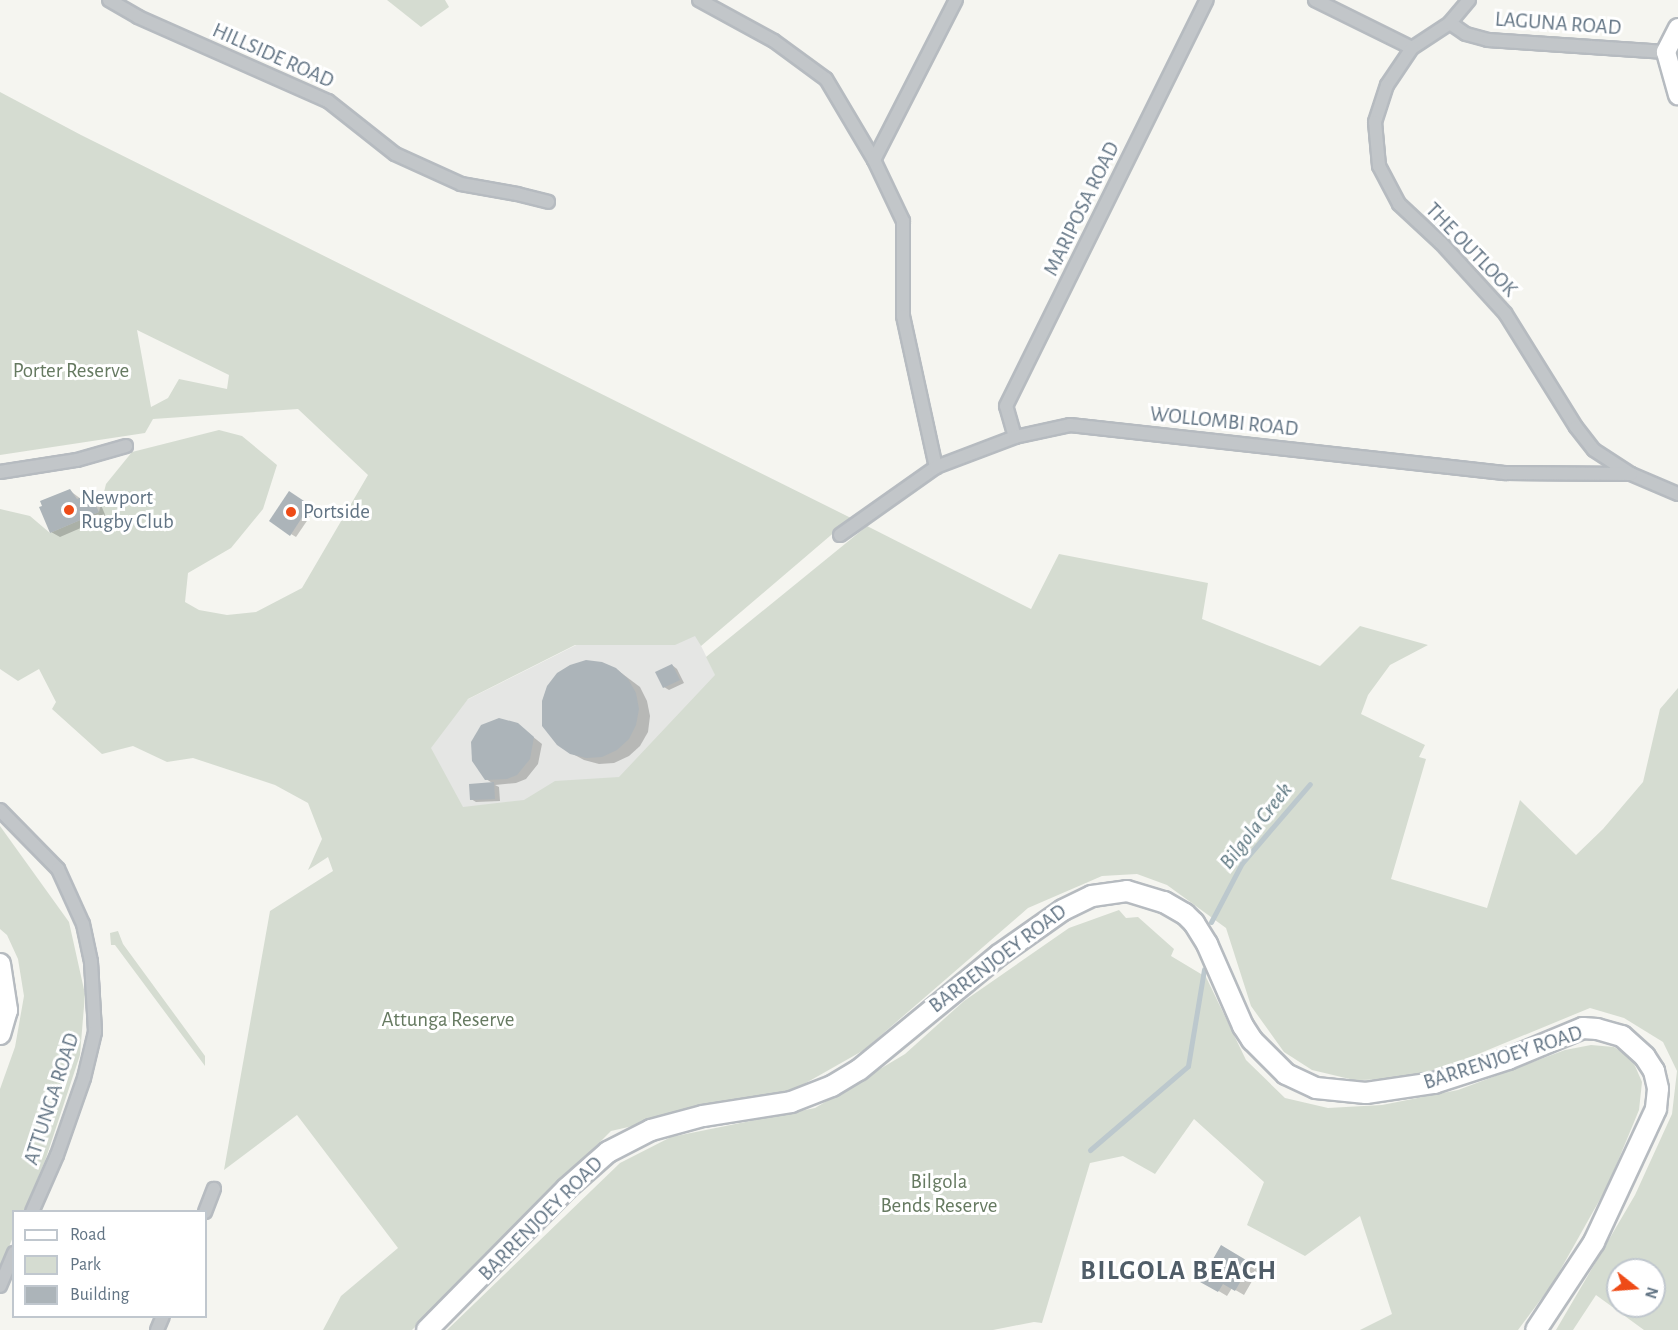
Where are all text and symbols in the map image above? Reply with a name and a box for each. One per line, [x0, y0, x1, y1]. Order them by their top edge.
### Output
street label: LAGUNA ROAD [1494, 7, 1622, 41]
street label: HILLSIDE ROAD [208, 18, 338, 94]
street label: MARIPOSA ROAD [1039, 138, 1125, 280]
street label: THE OUTLOOK [1420, 198, 1522, 302]
park label: Porter Reserve [13, 358, 129, 384]
street label: WOLLOMBI ROAD [1149, 402, 1299, 442]
place label: Newport Rugby Club [81, 485, 174, 535]
place label: Portside [303, 499, 370, 525]
marker: Newport Rugby Club [62, 503, 76, 517]
marker: Portside [284, 505, 298, 519]
water label: Bilgola Creek [1214, 777, 1298, 875]
street label: BARRENJOEY ROAD [924, 899, 1072, 1019]
park label: Attunga Reserve [382, 1007, 514, 1033]
street label: BARRENJOEY ROAD [1420, 1020, 1586, 1096]
street label: ATTUNGA ROAD [19, 1030, 85, 1168]
street label: BARRENJOEY ROAD [474, 1152, 608, 1286]
park label: Bilgola Bends Reserve [880, 1169, 998, 1219]
legend [12, 1210, 207, 1318]
text: Road [70, 1226, 106, 1244]
district label: BILGOLA BEACH [1080, 1255, 1278, 1287]
text: Park [70, 1256, 101, 1274]
north arrow [1606, 1258, 1666, 1318]
text: N [1642, 1285, 1661, 1300]
text: Building [70, 1286, 129, 1304]

